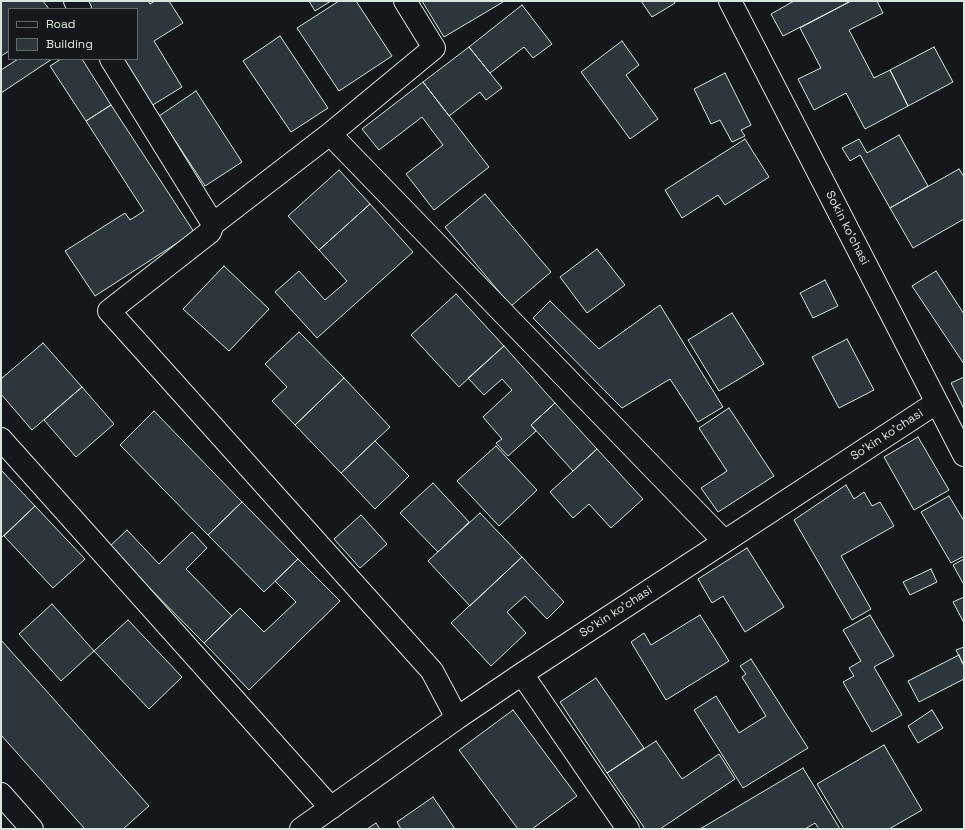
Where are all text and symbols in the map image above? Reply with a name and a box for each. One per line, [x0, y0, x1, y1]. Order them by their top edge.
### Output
legend [8, 8, 138, 60]
text: Road [46, 16, 75, 32]
text: Building [46, 36, 93, 52]
street label: Sokin ko'chasi [822, 189, 872, 267]
street label: So'kin ko'chasi [848, 406, 926, 464]
street label: So'kin ko'chasi [577, 583, 655, 641]

